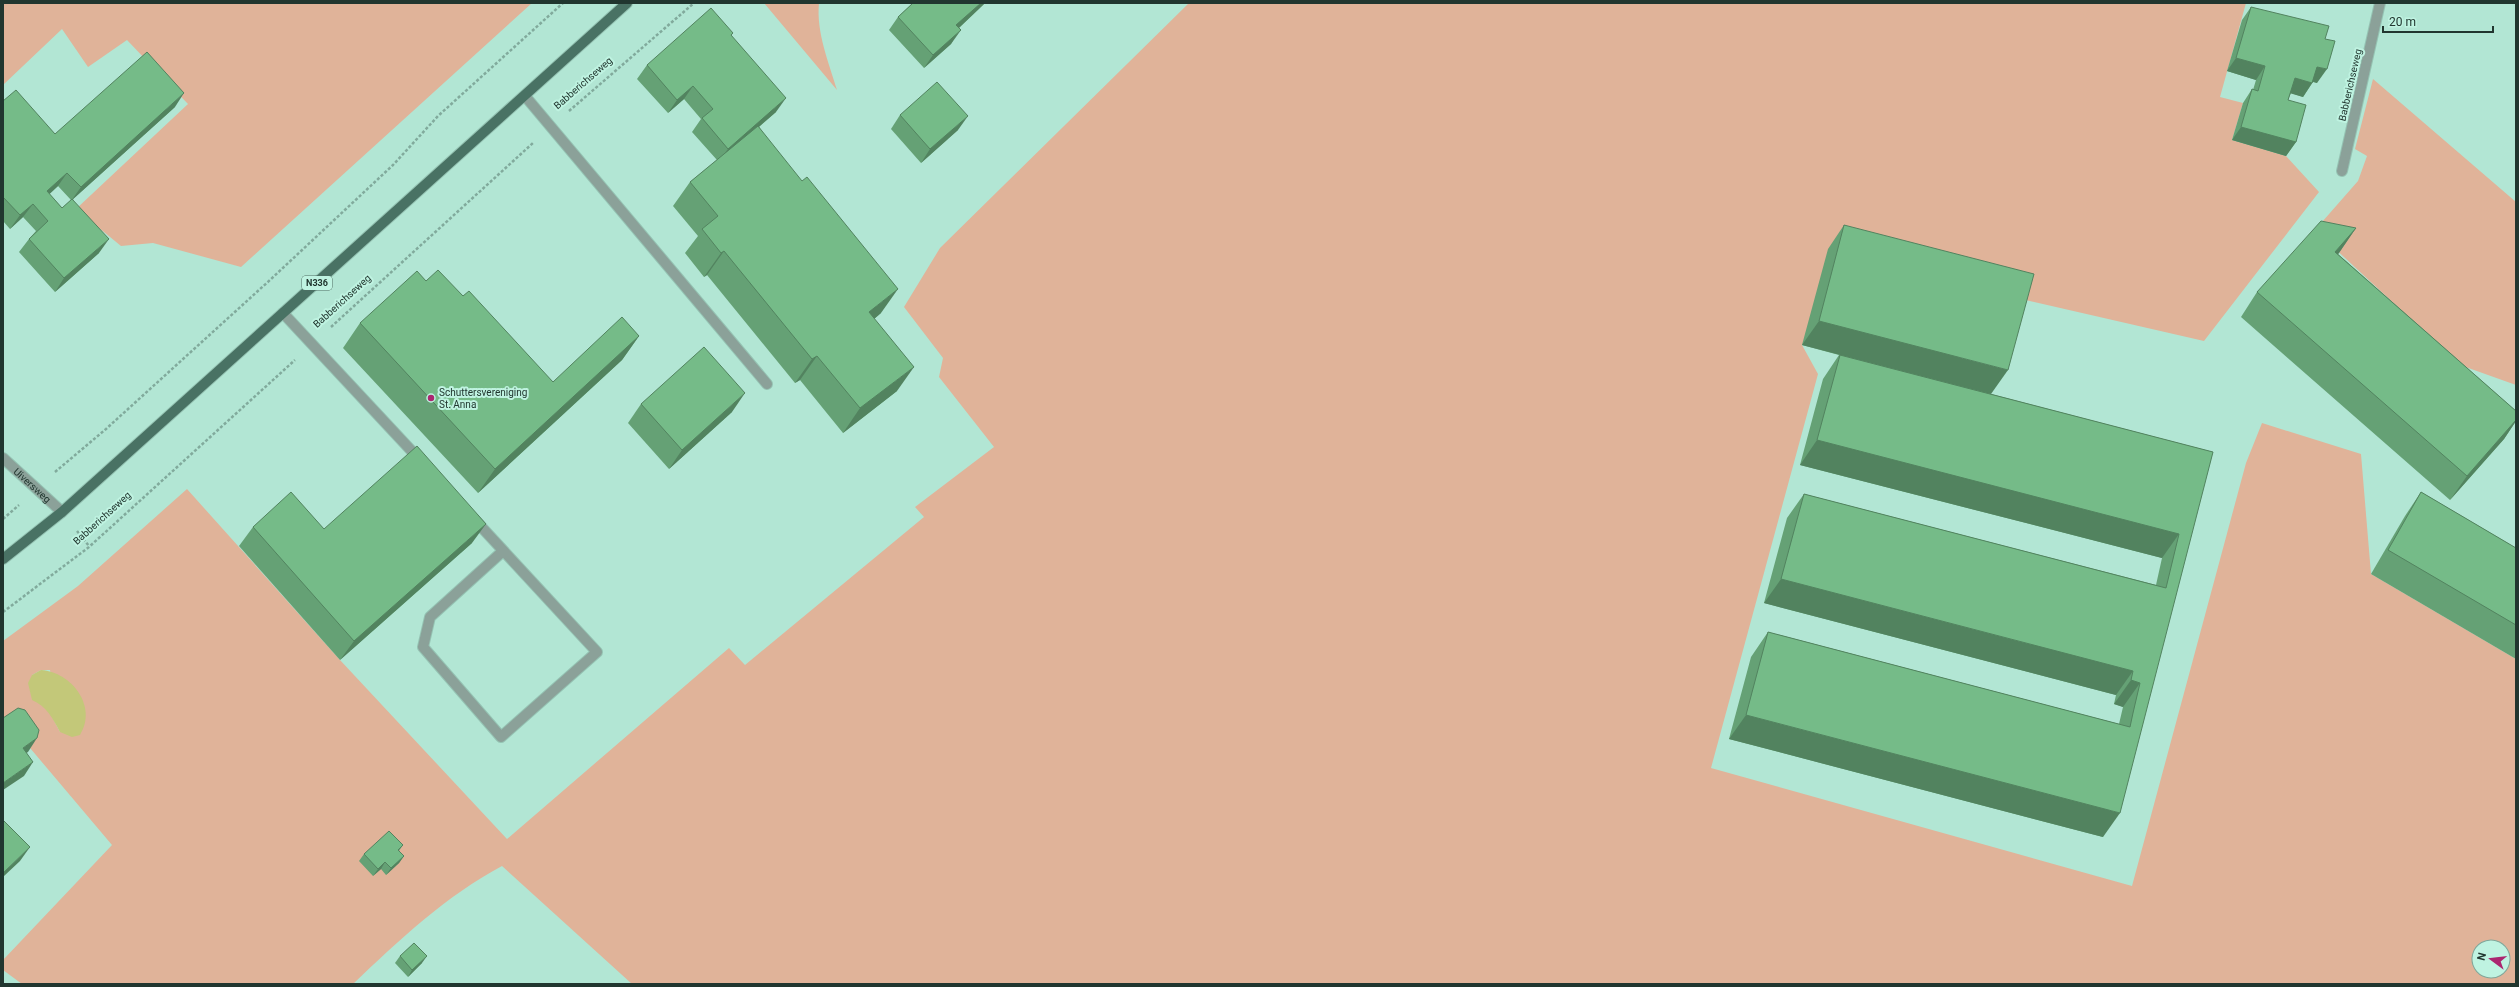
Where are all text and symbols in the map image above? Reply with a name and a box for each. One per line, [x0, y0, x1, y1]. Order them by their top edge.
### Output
scale bar [2383, 8, 2493, 34]
text: 20 m [2389, 15, 2416, 29]
street label: Babberichseweg [2336, 48, 2364, 122]
street label: Babberichseweg [552, 55, 614, 111]
street label: Babberichseweg [311, 272, 373, 330]
road number: N336 [302, 276, 332, 290]
place label: Schuttersvereniging St. Anna [439, 387, 527, 410]
marker: Schuttersvereniging St. Anna [426, 393, 436, 403]
street label: Uiversweg [12, 465, 53, 505]
street label: Babberichseweg [71, 489, 133, 547]
north arrow [2471, 939, 2511, 979]
text: N [2475, 951, 2489, 962]

